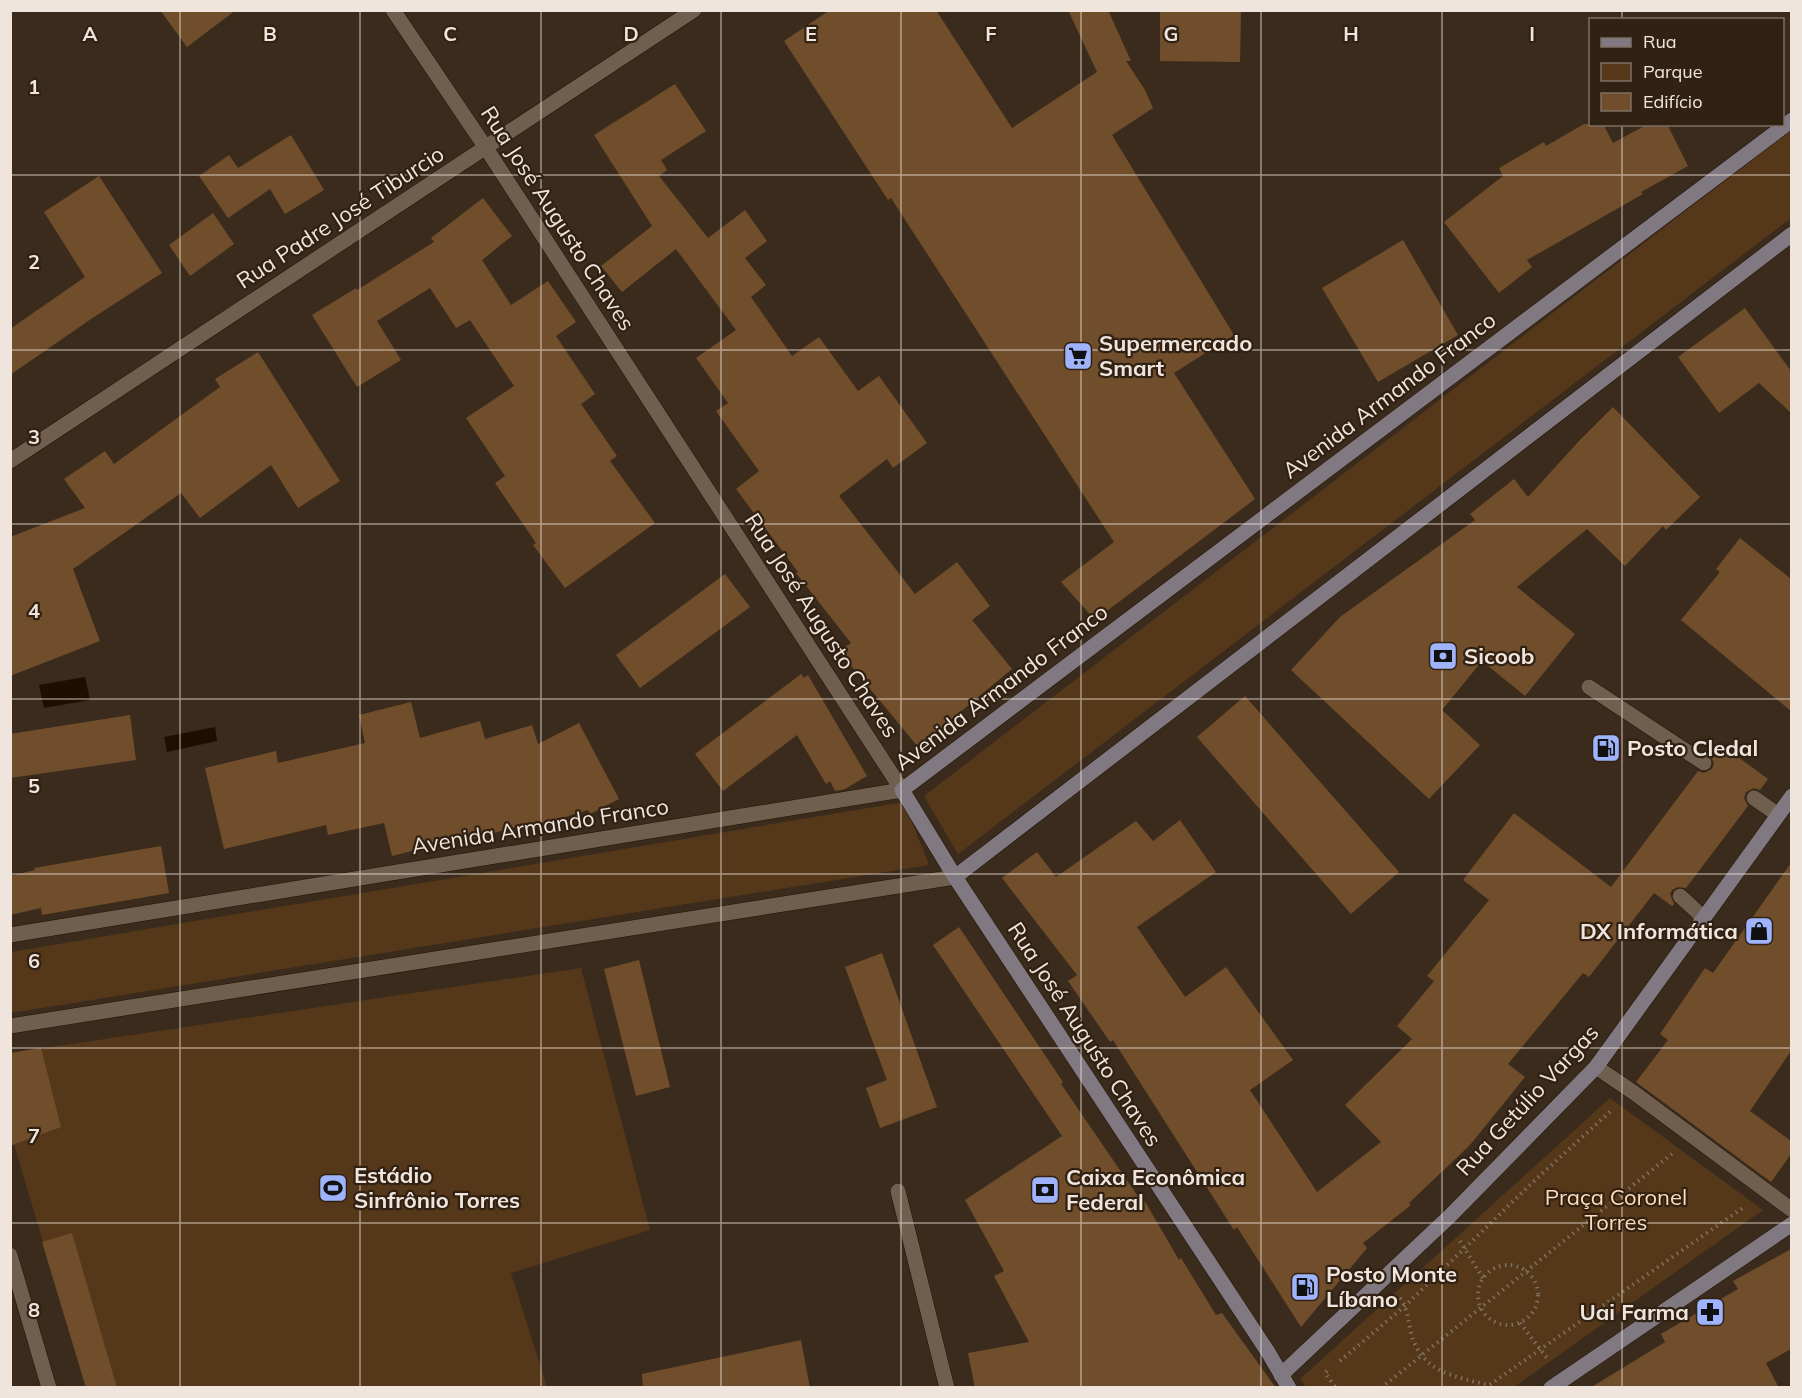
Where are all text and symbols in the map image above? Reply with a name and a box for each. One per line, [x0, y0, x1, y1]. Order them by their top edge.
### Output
legend [1589, 18, 1784, 126]
text: A [83, 21, 98, 46]
text: B [263, 21, 277, 46]
text: C [443, 21, 457, 46]
text: D [623, 21, 639, 46]
text: E [805, 21, 817, 46]
text: F [985, 21, 997, 46]
text: G [1164, 21, 1178, 46]
text: H [1343, 21, 1359, 46]
text: I [1529, 21, 1535, 46]
text: Rua [1643, 30, 1677, 53]
text: Parque [1643, 60, 1702, 83]
text: 1 [28, 74, 40, 99]
text: Edifício [1643, 90, 1702, 113]
street label: Rua José Augusto Chaves [475, 100, 641, 336]
street label: Rua Padre José Tiburcio [231, 139, 449, 295]
text: 2 [28, 249, 40, 274]
street label: Avenida Armando Franco [1277, 306, 1501, 484]
place label: Supermercado Smart [1099, 329, 1252, 382]
supermarket icon: Supermercado Smart [1062, 340, 1094, 372]
text: 3 [28, 424, 40, 449]
street label: Rua José Augusto Chaves [739, 507, 905, 743]
text: 4 [28, 598, 40, 623]
street label: Avenida Armando Franco [889, 598, 1113, 776]
bank icon: Sicoob [1427, 640, 1459, 672]
place label: Sicoob [1464, 642, 1535, 670]
fuel station icon: Posto Cledal [1590, 732, 1622, 764]
place label: Posto Cledal [1627, 734, 1758, 762]
text: 5 [28, 773, 40, 798]
street label: Avenida Armando Franco [410, 792, 670, 860]
shop icon: DX Informática [1743, 915, 1775, 947]
street label: Rua José Augusto Chaves [1002, 916, 1168, 1152]
place label: DX Informática [1580, 917, 1738, 945]
text: 6 [28, 948, 40, 973]
street label: Rua Getúlio Vargas [1450, 1019, 1604, 1181]
text: 7 [28, 1123, 40, 1148]
place label: Estádio Sinfrônio Torres [354, 1161, 520, 1214]
place label: Caixa Econômica Federal [1066, 1163, 1245, 1216]
sports icon: Estádio Sinfrônio Torres [317, 1172, 349, 1204]
bank icon: Caixa Econômica Federal [1029, 1174, 1061, 1206]
park label: Praça Coronel Torres [1545, 1183, 1687, 1236]
place label: Posto Monte Líbano [1326, 1260, 1457, 1313]
fuel station icon: Posto Monte Líbano [1289, 1271, 1321, 1303]
pharmacy icon: Uai Farma [1694, 1296, 1726, 1328]
text: 8 [28, 1297, 40, 1322]
place label: Uai Farma [1579, 1298, 1689, 1326]

